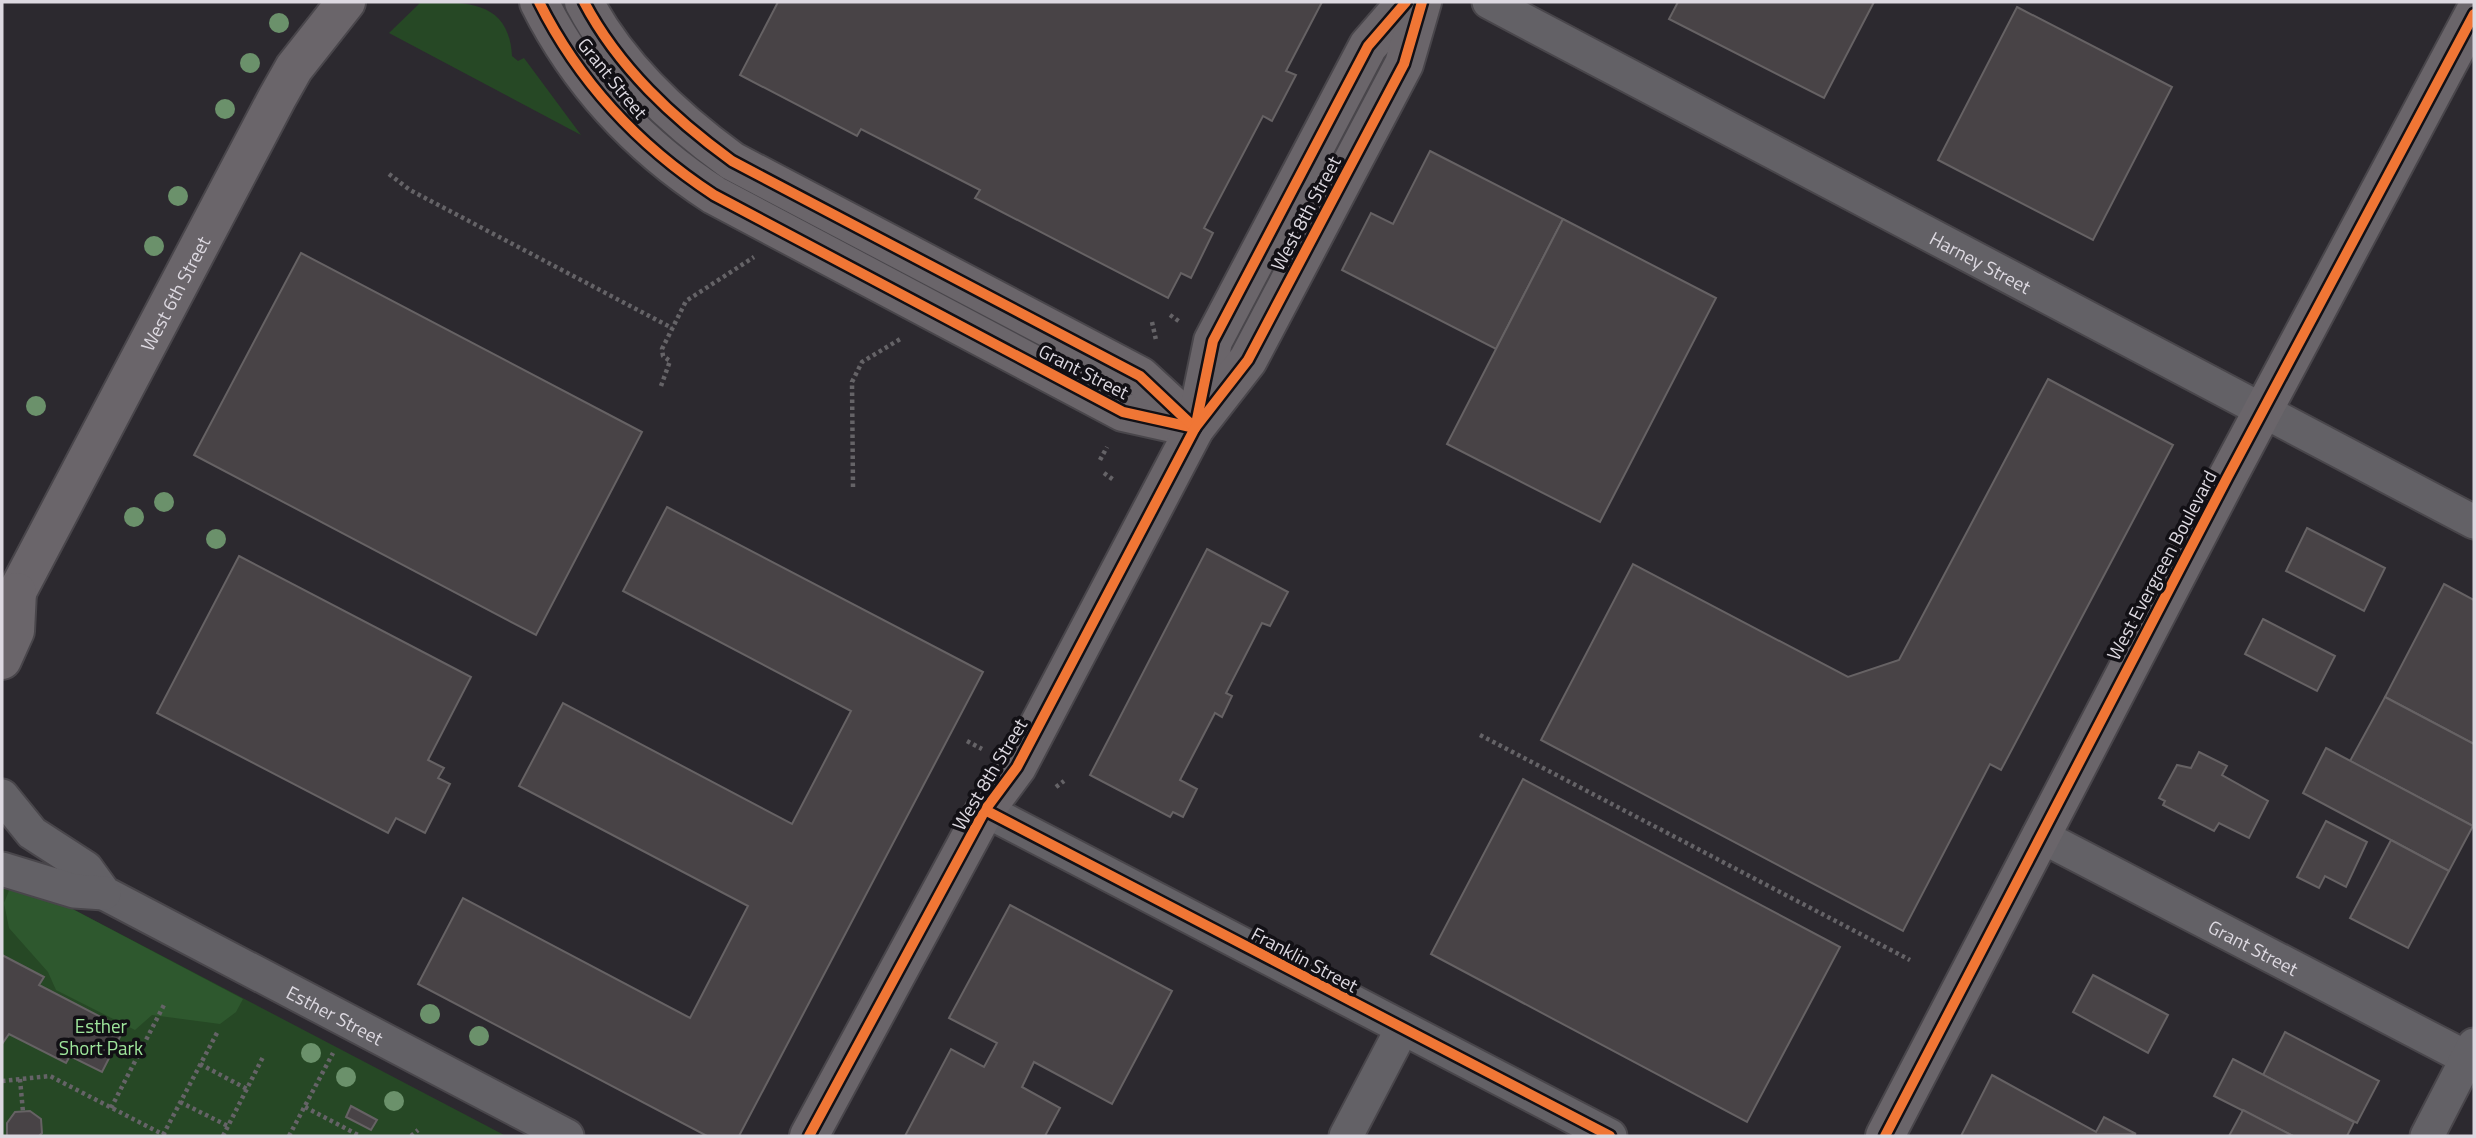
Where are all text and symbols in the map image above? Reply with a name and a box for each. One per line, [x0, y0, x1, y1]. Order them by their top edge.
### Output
street label: Grant Street [571, 31, 655, 125]
street label: West 8th Street [1263, 150, 1348, 276]
street label: Harney Street [1925, 223, 2037, 300]
street label: West 6th Street [132, 230, 217, 356]
street label: Grant Street [1034, 336, 1134, 406]
street label: West Evergreen Boulevard [2099, 465, 2223, 665]
street label: West 8th Street [944, 712, 1034, 836]
street label: Grant Street [2204, 911, 2304, 982]
street label: Franklin Street [1247, 919, 1364, 999]
street label: Esther Street [282, 977, 389, 1052]
park label: Esther Short Park [59, 1011, 143, 1062]

